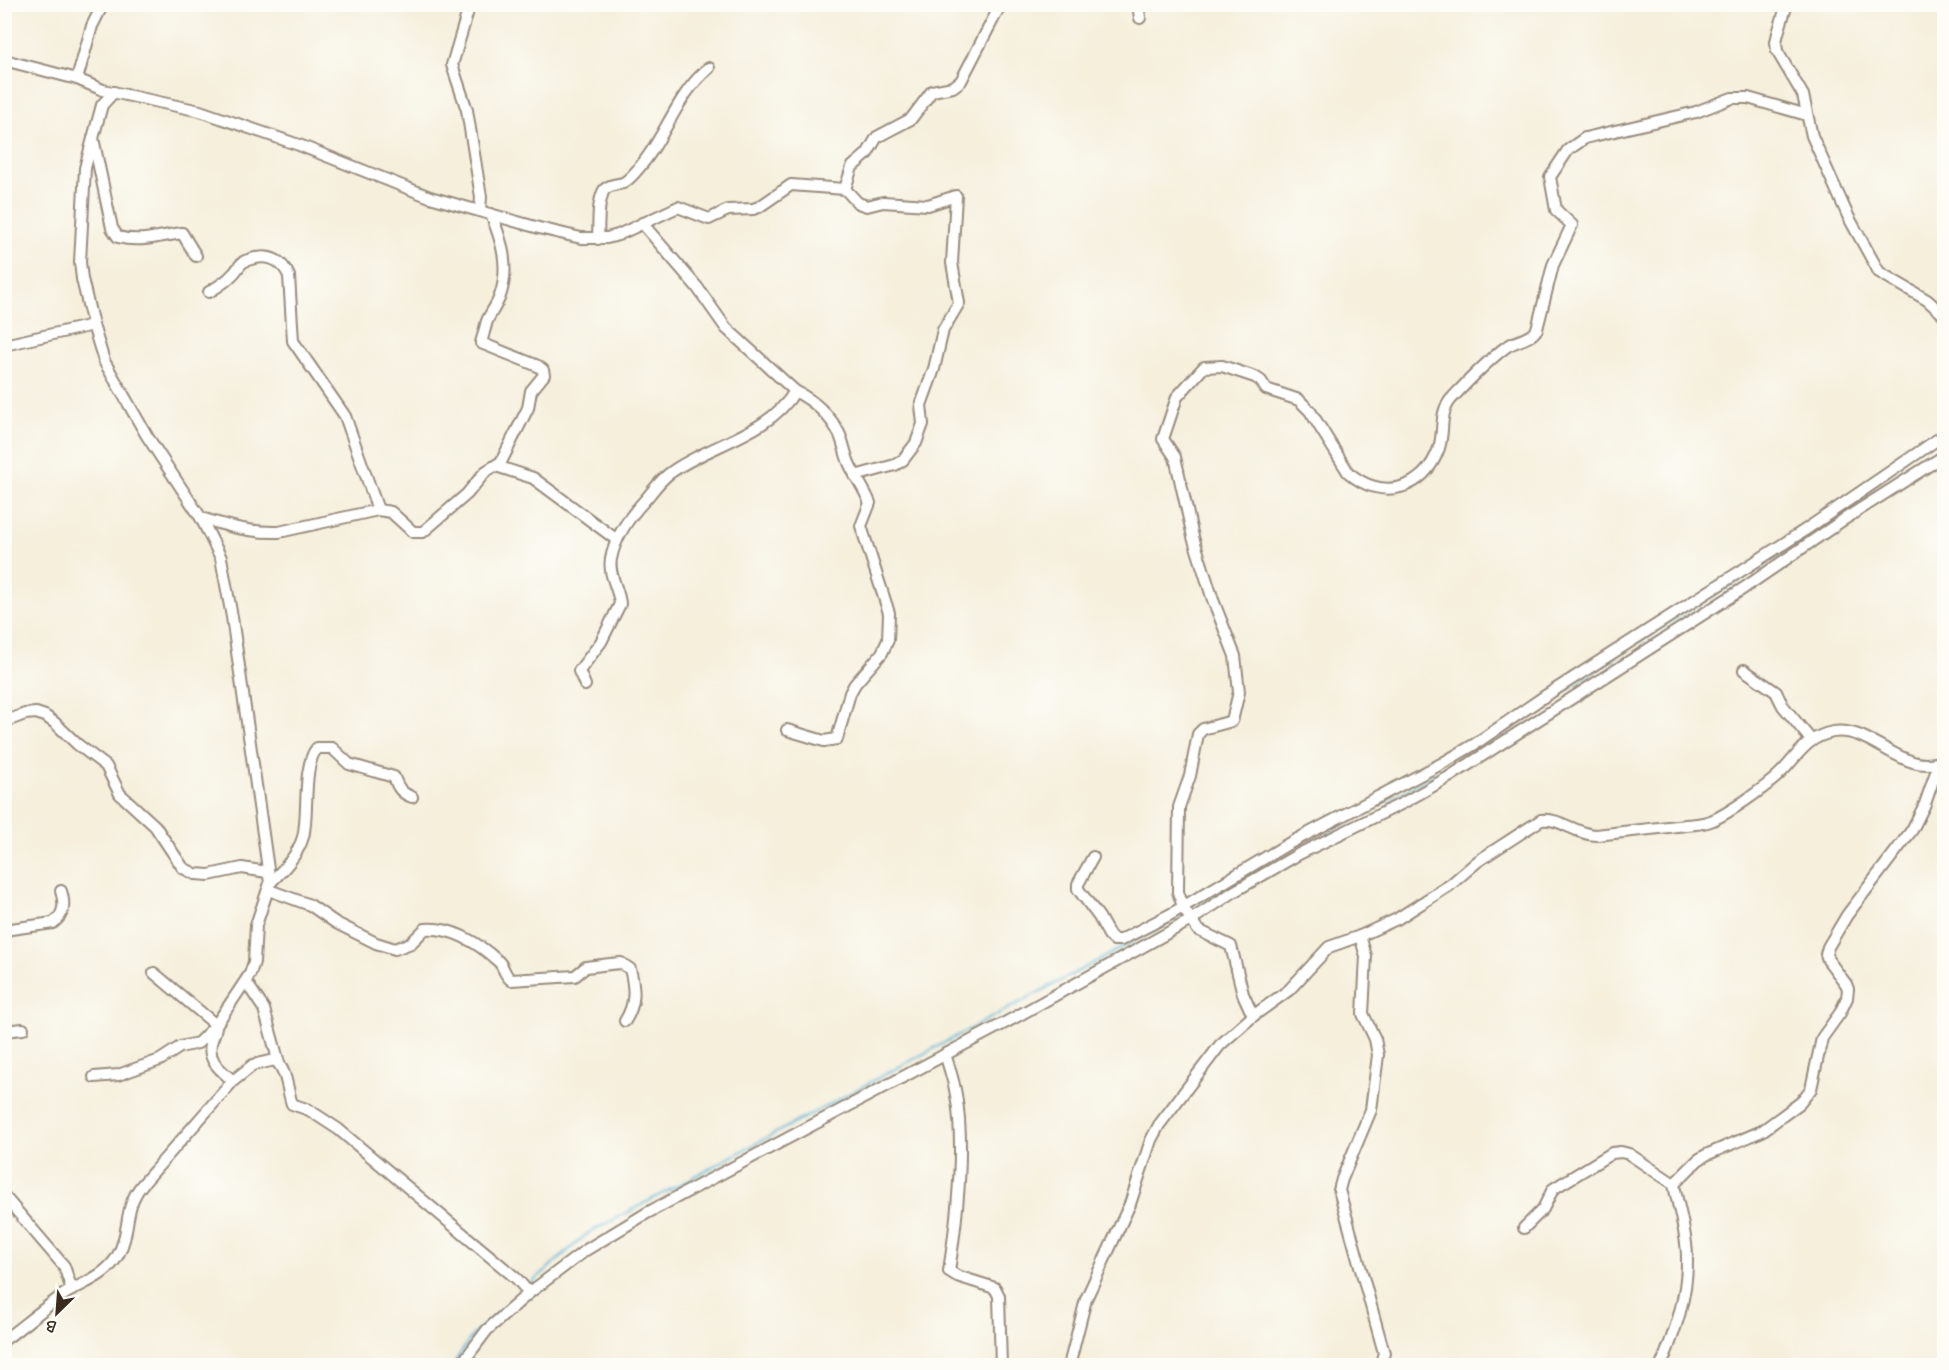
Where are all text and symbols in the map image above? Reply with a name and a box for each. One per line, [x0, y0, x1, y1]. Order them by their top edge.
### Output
north arrow [27, 1283, 87, 1343]
text: B [42, 1314, 60, 1337]

